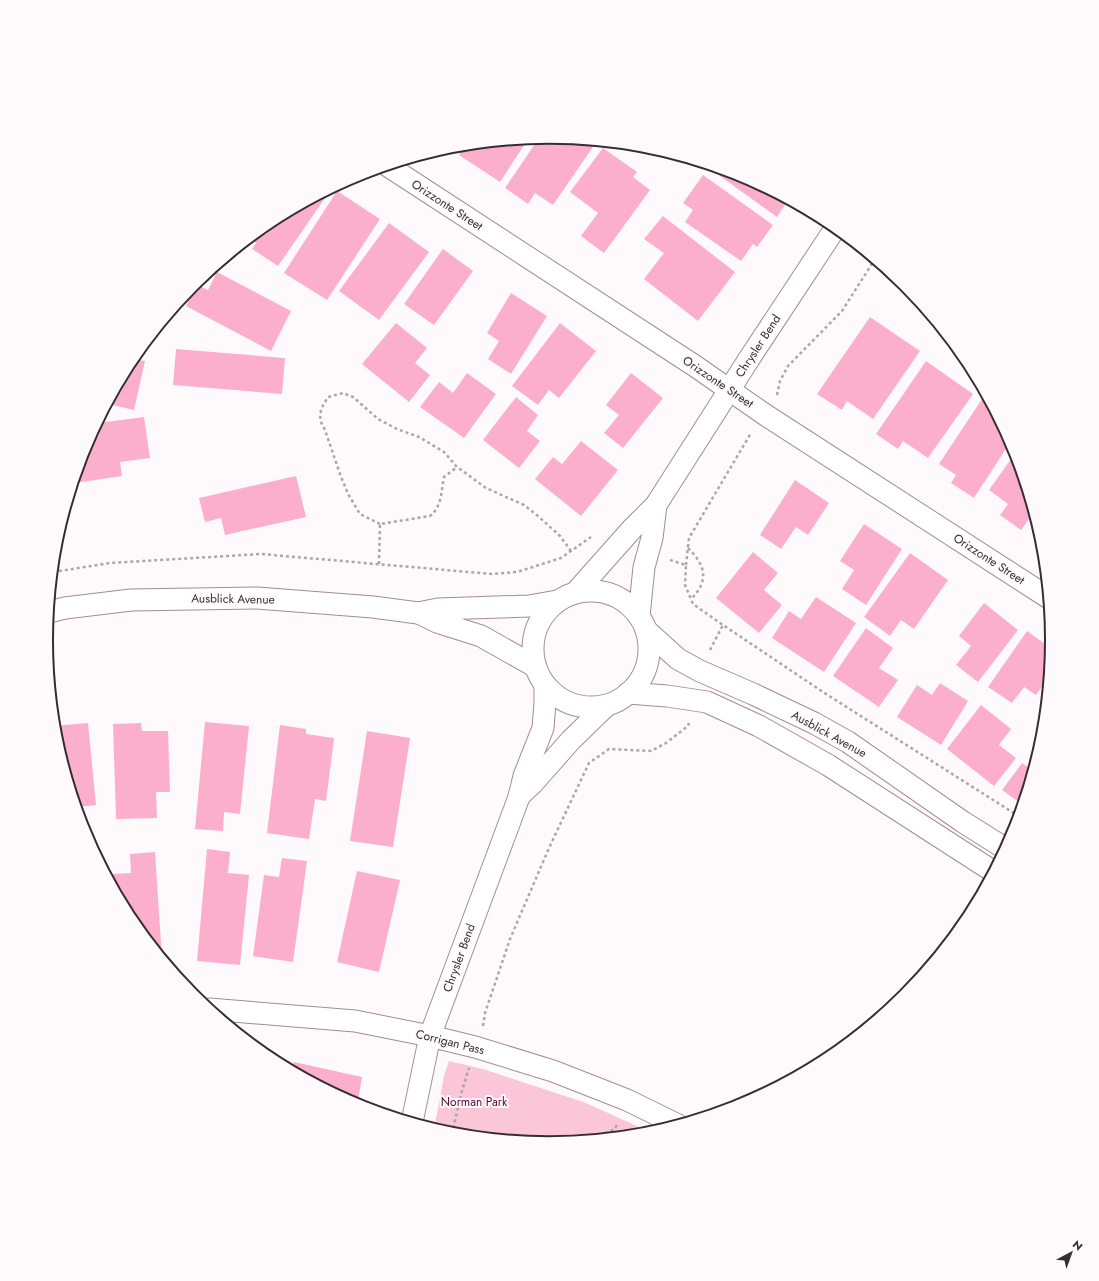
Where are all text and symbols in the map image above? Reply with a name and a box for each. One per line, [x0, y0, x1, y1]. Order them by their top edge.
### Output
street label: Orizzonte Street [408, 175, 486, 235]
street label: Chrysler Bend [731, 311, 785, 381]
street label: Orizzonte Street [679, 352, 757, 412]
street label: Orizzonte Street [950, 529, 1028, 589]
street label: Ausblick Avenue [191, 589, 275, 609]
street label: Ausblick Avenue [788, 706, 870, 762]
street label: Chrysler Bend [438, 921, 480, 995]
street label: Corrigan Pass [414, 1025, 486, 1059]
park label: Norman Park [441, 1093, 508, 1111]
north arrow [1051, 1233, 1091, 1273]
text: N [1069, 1237, 1086, 1254]

